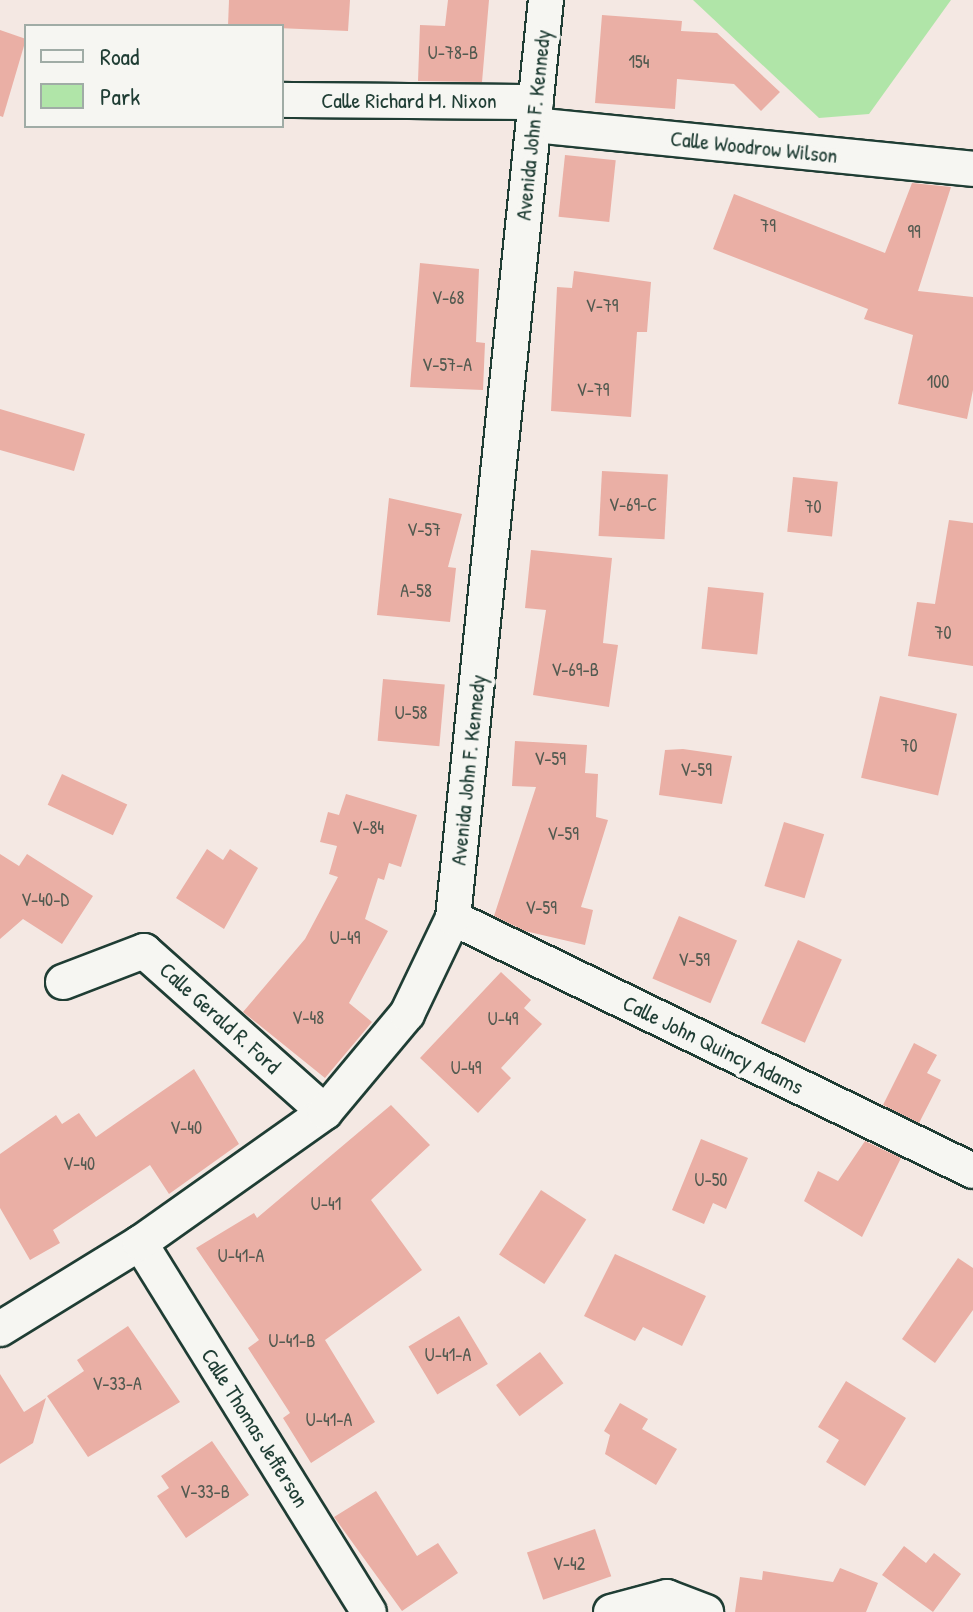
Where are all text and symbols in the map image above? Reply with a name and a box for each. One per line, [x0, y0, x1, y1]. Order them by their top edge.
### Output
legend [24, 24, 284, 128]
street label: Avenida John F. Kennedy [510, 28, 556, 222]
text: Road [100, 40, 139, 72]
house number: U-78-B [428, 42, 478, 64]
house number: 154 [629, 51, 649, 73]
text: Park [100, 80, 140, 112]
street label: Calle Richard M. Nixon [321, 88, 497, 114]
street label: Calle Woodrow Wilson [669, 125, 839, 169]
house number: 79 [760, 215, 776, 237]
house number: 99 [907, 221, 921, 243]
house number: V-68 [432, 287, 464, 309]
house number: V-79 [586, 295, 618, 317]
house number: V-57-A [422, 354, 472, 376]
house number: 100 [927, 371, 949, 393]
house number: V-79 [577, 379, 609, 401]
house number: V-69-C [609, 494, 657, 516]
house number: 70 [805, 496, 821, 518]
house number: V-57 [407, 519, 441, 541]
house number: A-58 [400, 580, 432, 602]
house number: 70 [935, 622, 951, 644]
house number: V-69-B [551, 659, 599, 681]
street label: Avenida John F. Kennedy [445, 673, 491, 867]
house number: U-58 [395, 702, 427, 724]
house number: 70 [901, 735, 917, 757]
house number: V-59 [534, 748, 566, 770]
house number: V-59 [680, 759, 712, 781]
house number: V-84 [352, 817, 384, 839]
house number: V-59 [547, 823, 579, 845]
house number: V-40-D [21, 889, 69, 911]
house number: V-59 [525, 897, 557, 919]
house number: U-49 [330, 927, 360, 949]
house number: V-59 [678, 949, 710, 971]
street label: Calle Gerald R. Ford [154, 957, 286, 1079]
street label: Calle John Quincy Adams [618, 990, 808, 1100]
house number: V-48 [292, 1007, 324, 1029]
house number: U-49 [488, 1008, 518, 1030]
house number: U-49 [451, 1057, 481, 1079]
house number: V-40 [170, 1117, 202, 1139]
house number: V-40 [63, 1153, 95, 1175]
house number: U-50 [695, 1169, 727, 1191]
house number: U-41 [311, 1193, 341, 1215]
house number: U-41-A [218, 1245, 264, 1267]
house number: U-41-B [269, 1330, 315, 1352]
street label: Calle Thomas Jefferson [195, 1344, 315, 1512]
house number: U-41-A [425, 1344, 471, 1366]
house number: V-33-A [92, 1373, 142, 1395]
house number: U-41-A [306, 1409, 352, 1431]
house number: V-33-B [180, 1481, 230, 1503]
house number: V-42 [553, 1553, 585, 1575]

